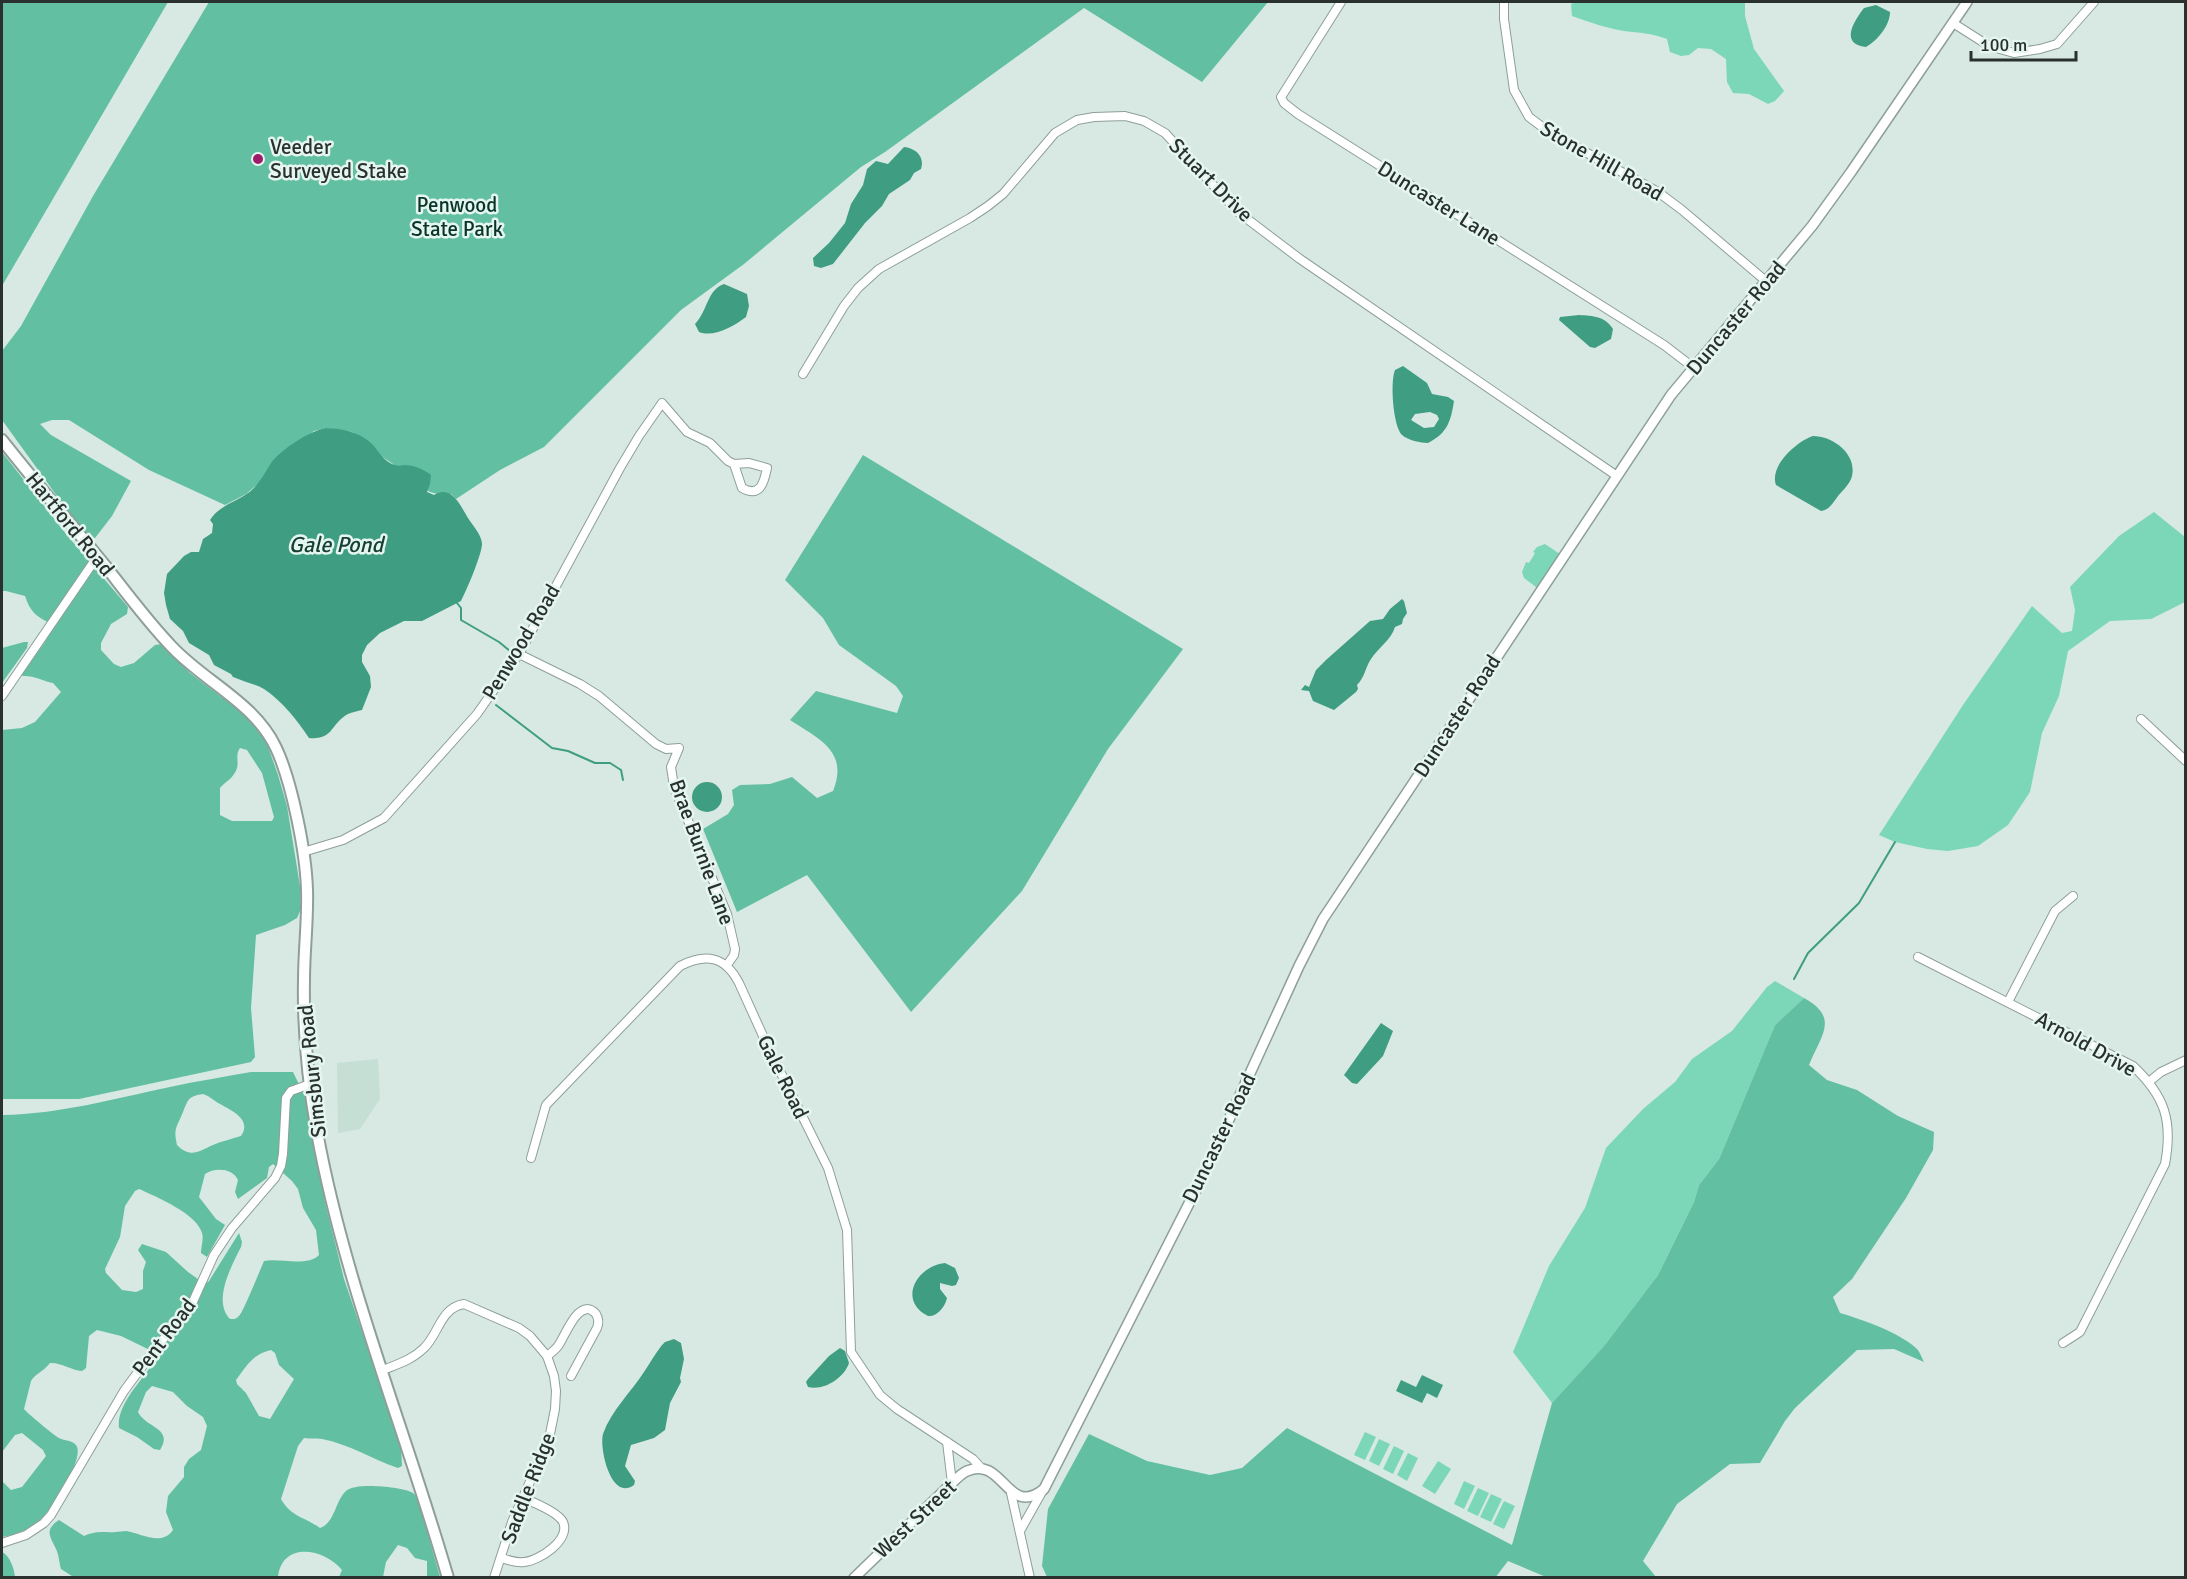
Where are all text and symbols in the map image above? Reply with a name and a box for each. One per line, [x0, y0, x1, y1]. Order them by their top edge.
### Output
scale bar [1971, 24, 2076, 62]
text: 100 m [1980, 34, 2027, 56]
street label: Stone Hill Road [1536, 115, 1668, 207]
street label: Stuart Drive [1164, 133, 1258, 227]
place label: Veeder Surveyed Stake [270, 134, 407, 184]
marker: Veeder Surveyed Stake [251, 152, 265, 166]
street label: Duncaster Lane [1373, 155, 1505, 251]
park label: Penwood State Park [411, 192, 504, 242]
street label: Duncaster Road [1681, 256, 1791, 380]
street label: Hartford Road [20, 467, 120, 581]
water label: Gale Pond [289, 531, 386, 558]
street label: Penwood Road [476, 579, 566, 705]
street label: Duncaster Road [1408, 650, 1506, 782]
street label: Brae Burnie Lane [664, 776, 740, 928]
street label: Simsbury Road [292, 1003, 332, 1139]
street label: Arnold Drive [2031, 1006, 2141, 1082]
street label: Gale Road [752, 1031, 814, 1123]
street label: Duncaster Road [1176, 1069, 1262, 1207]
street label: Pent Road [126, 1293, 202, 1381]
street label: Saddle Ridge [495, 1429, 561, 1547]
street label: West Street [868, 1474, 962, 1564]

